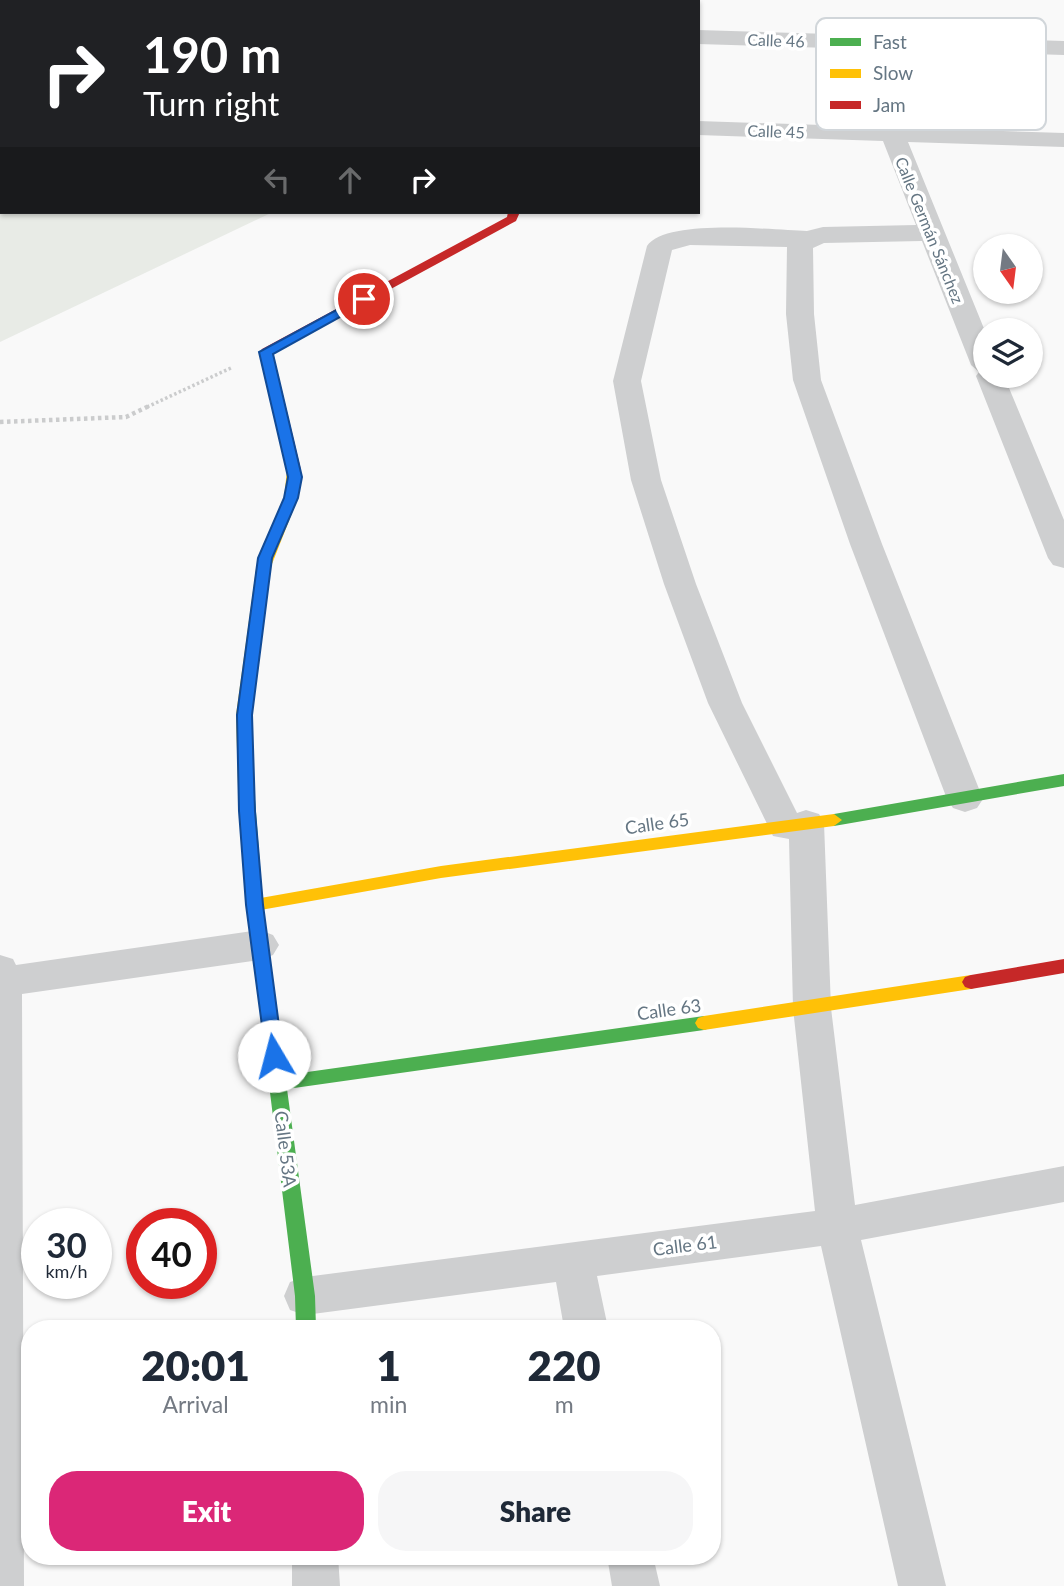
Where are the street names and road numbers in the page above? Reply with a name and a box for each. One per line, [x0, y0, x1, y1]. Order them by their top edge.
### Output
street label: Calle 46 [747, 30, 805, 50]
street label: Calle 45 [747, 121, 805, 141]
street label: Calle Germán Sánchez [892, 154, 968, 306]
street label: Calle 65 [624, 808, 690, 838]
street label: Calle 63 [636, 994, 702, 1024]
street label: Calle 53A [270, 1110, 302, 1189]
street label: Calle 61 [652, 1230, 718, 1260]

